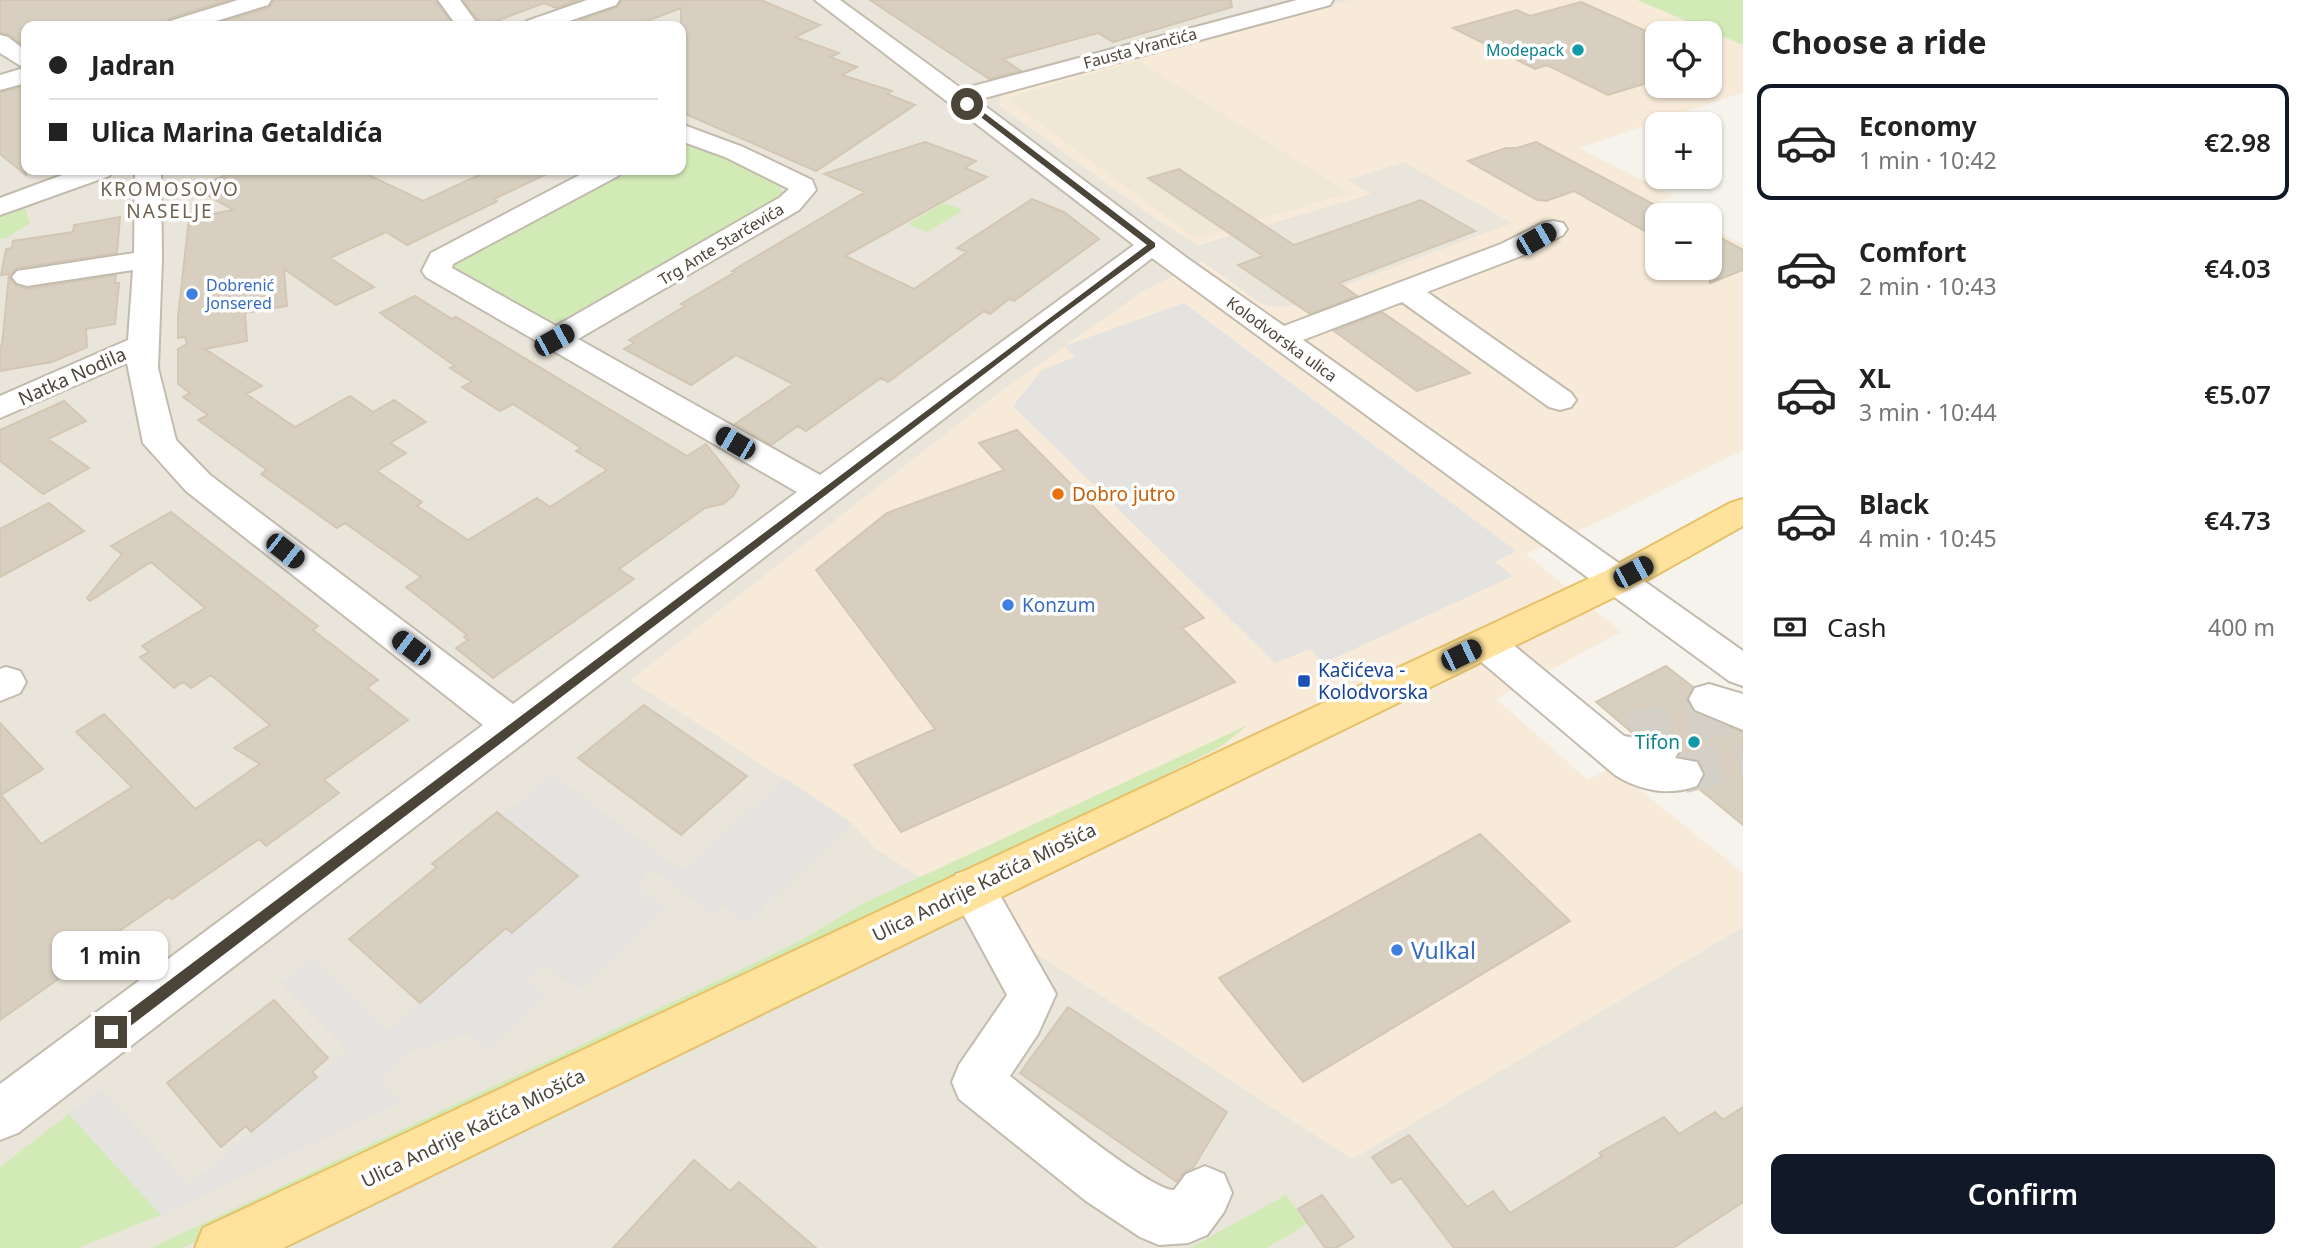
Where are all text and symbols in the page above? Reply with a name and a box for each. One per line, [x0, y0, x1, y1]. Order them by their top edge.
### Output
text: Choose a ride [1771, 20, 1987, 63]
map controls [1645, 21, 1722, 280]
button: locate [1645, 21, 1722, 98]
street label: Fausta Vrančića [1081, 22, 1199, 74]
place label: Modepack [1486, 39, 1564, 61]
marker: Modepack [1570, 42, 1586, 58]
text: Jadran [91, 47, 175, 83]
route start [951, 88, 983, 120]
text: Economy [1859, 108, 1977, 144]
icon: car [1775, 111, 1838, 174]
button: + [1645, 112, 1722, 189]
text: Ulica Marina Getaldića [91, 114, 383, 150]
text: €2.98 [2204, 124, 2271, 160]
text: 1 min · 10:42 [1859, 144, 1997, 176]
district label: KROMOSOVO NASELJE [100, 176, 240, 224]
street label: Trg Ante Starčevića [654, 198, 788, 290]
button: − [1645, 203, 1722, 280]
car [1513, 219, 1560, 259]
text: Comfort [1859, 234, 1967, 270]
icon: car [1775, 237, 1838, 300]
text: €4.03 [2204, 250, 2271, 286]
text: 2 min · 10:43 [1859, 270, 1997, 302]
place label: Dobrenić Jonsered [204, 274, 275, 314]
marker: Dobrenić Jonsered [184, 286, 200, 302]
street label: Kolodvorska ulica [1222, 291, 1342, 387]
car [531, 321, 578, 359]
street label: Natka Nodila [14, 341, 130, 411]
text: XL [1859, 360, 1891, 396]
icon: car [1775, 363, 1838, 426]
text: €5.07 [2204, 376, 2271, 412]
text: 3 min · 10:44 [1859, 396, 1997, 428]
car [712, 423, 759, 463]
place label: Dobro jutro [1072, 481, 1175, 507]
marker: Dobro jutro [1050, 486, 1066, 502]
text: Black [1859, 486, 1929, 522]
icon: car [1775, 489, 1838, 552]
text: €4.73 [2204, 502, 2271, 538]
text: 4 min · 10:45 [1859, 522, 1997, 554]
car [262, 530, 309, 572]
car [1610, 553, 1657, 591]
place label: Konzum [1022, 592, 1095, 618]
marker: Konzum [1000, 597, 1016, 613]
icon: cash [1771, 608, 1809, 646]
text: Cash [1827, 609, 1887, 645]
text: 400 m [2208, 611, 2275, 643]
car [388, 627, 435, 669]
car [1438, 636, 1485, 674]
place label: Kačićeva - Kolodvorska [1318, 657, 1428, 705]
marker: Kačićeva - Kolodvorska [1296, 673, 1312, 689]
place label: Tifon [1635, 729, 1680, 755]
marker: Tifon [1686, 734, 1702, 750]
street label: Ulica Andrije Kačića Miošića [868, 816, 1100, 948]
callout: 1 min [53, 930, 169, 979]
place label: Vulkal [1411, 934, 1476, 966]
text: 1 min [79, 939, 141, 971]
marker: Vulkal [1389, 942, 1405, 958]
route end [95, 1016, 127, 1048]
street label: Ulica Andrije Kačića Miošića [357, 1062, 589, 1194]
button: Confirm [1771, 1154, 2275, 1234]

